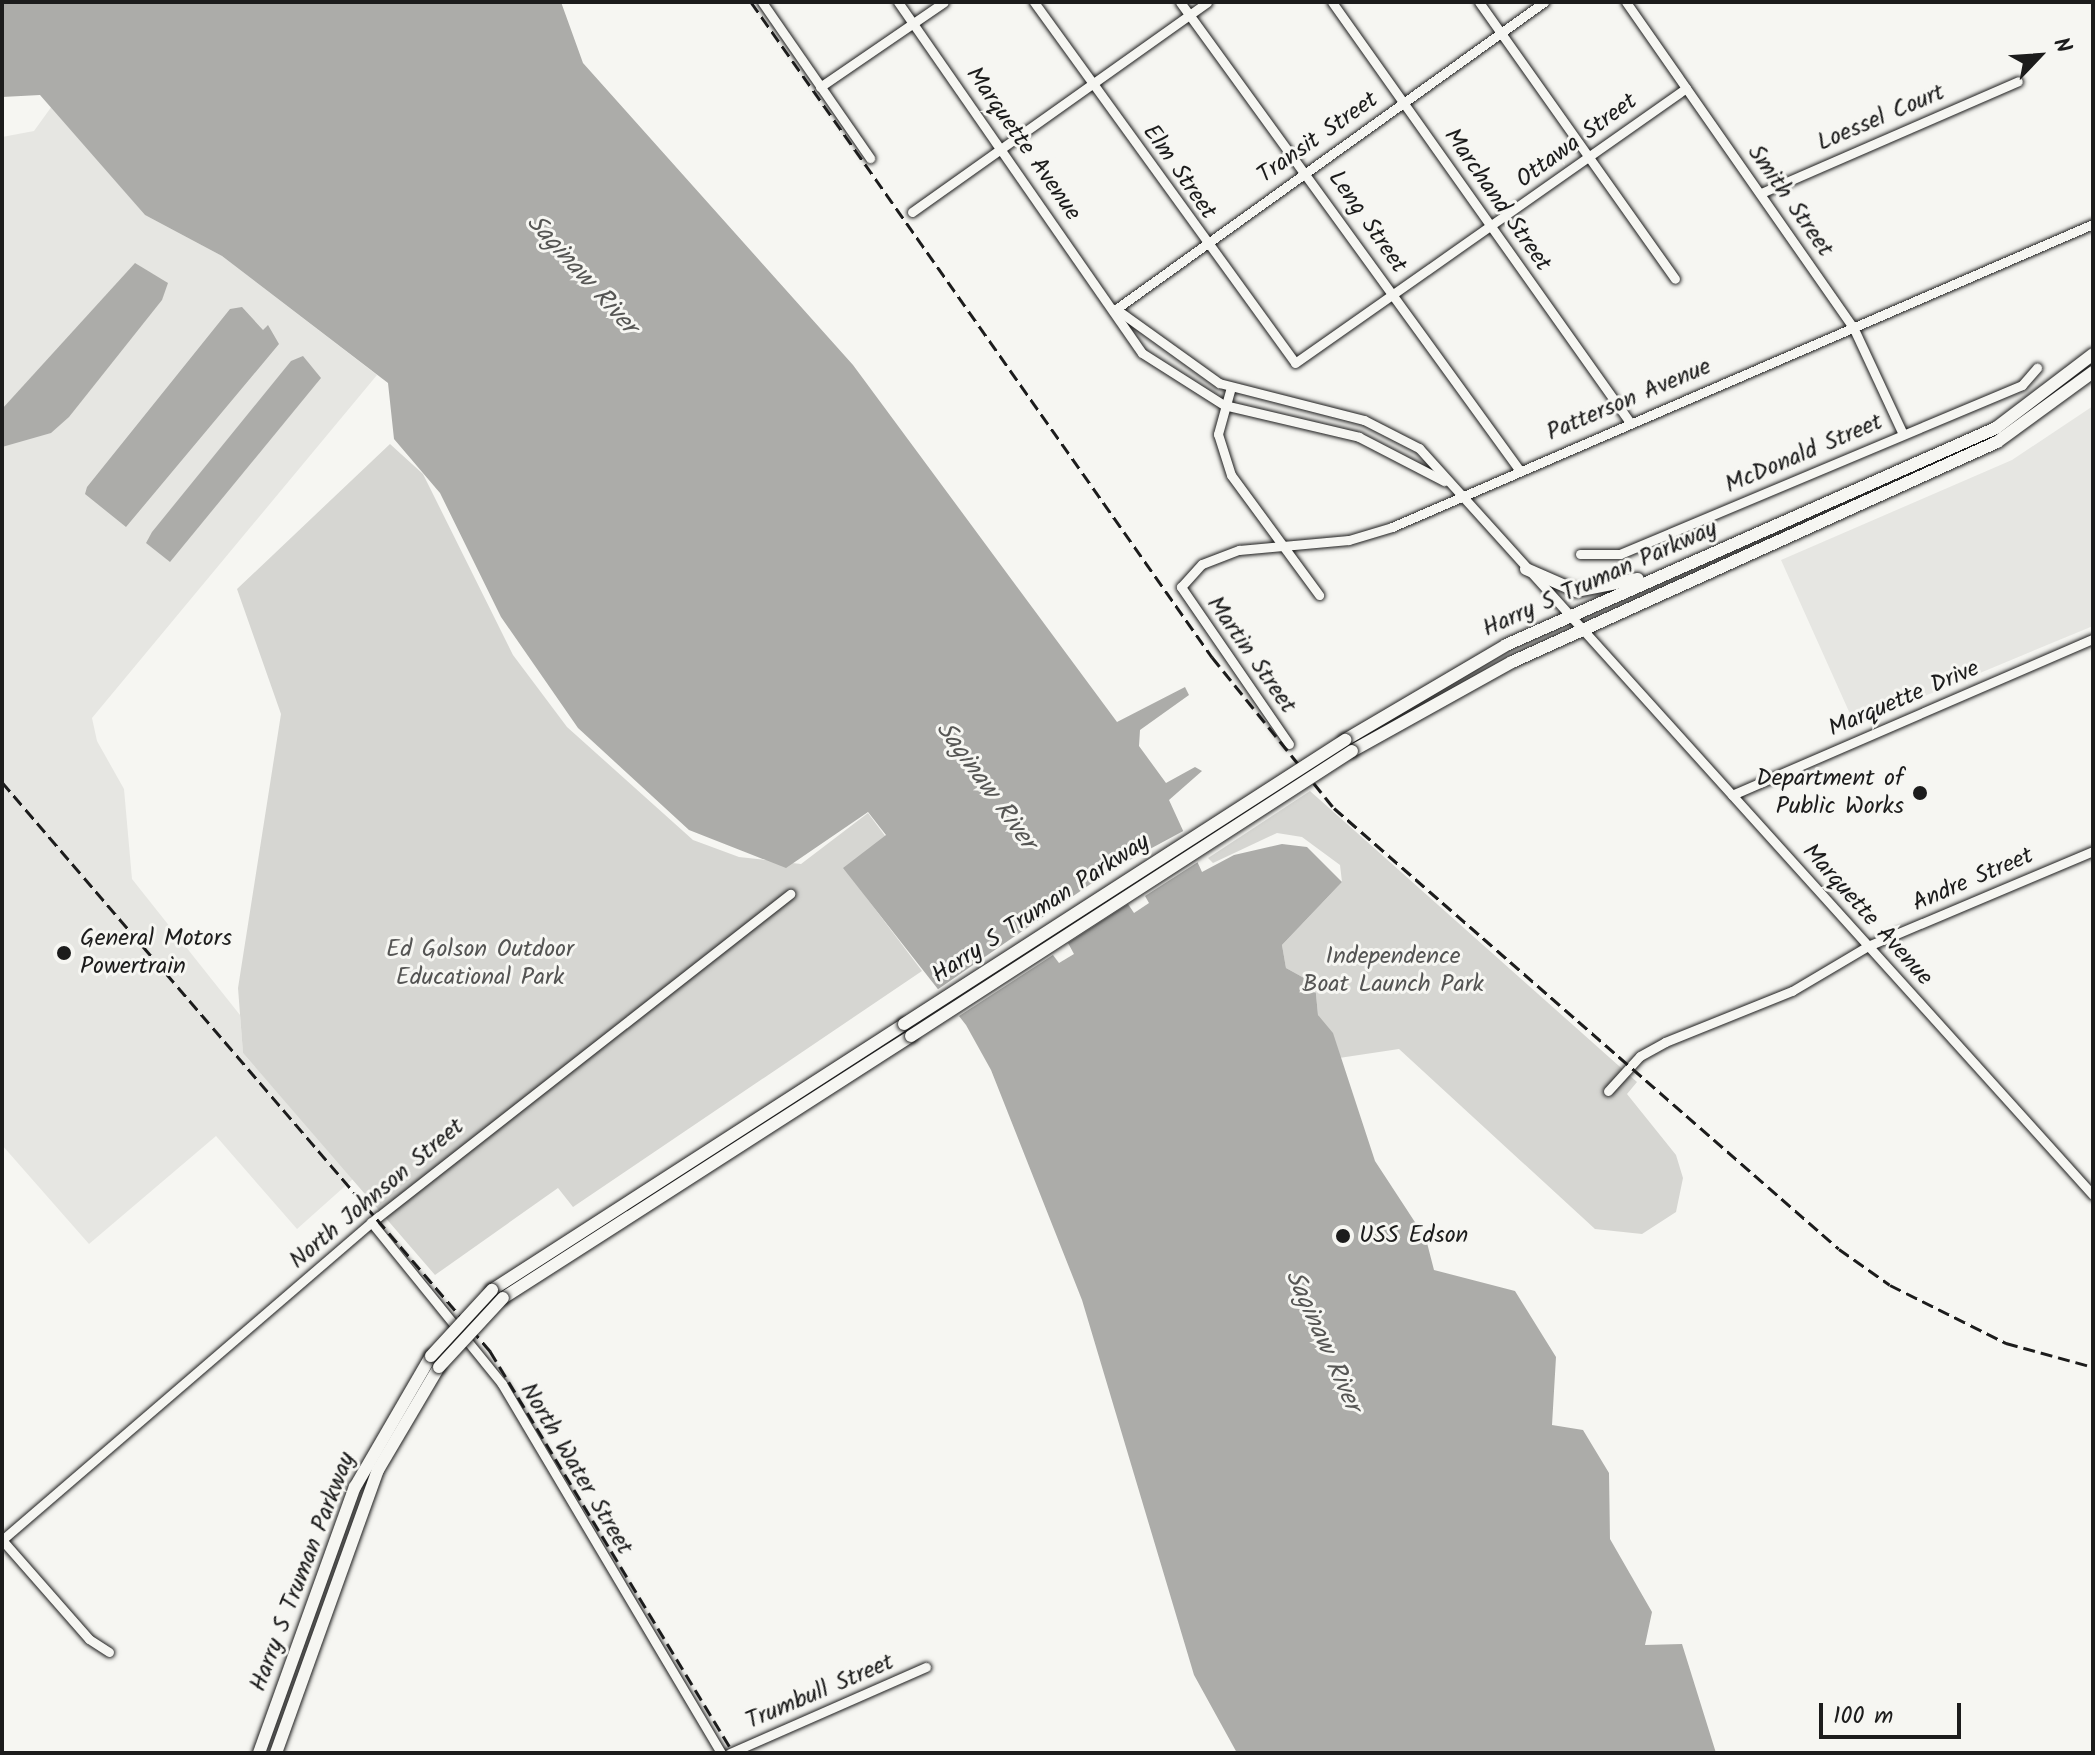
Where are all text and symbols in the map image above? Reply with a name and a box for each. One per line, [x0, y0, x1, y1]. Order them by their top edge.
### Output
north arrow [1999, 16, 2079, 96]
text: N [2042, 32, 2080, 59]
street label: Marquette Avenue [959, 61, 1087, 227]
street label: Loessel Court [1813, 78, 1949, 158]
street label: Transit Street [1252, 86, 1384, 190]
street label: Ottawa Street [1511, 87, 1643, 195]
street label: Elm Street [1136, 119, 1222, 225]
street label: Marchand Street [1437, 123, 1557, 277]
street label: Smith Street [1741, 139, 1839, 263]
street label: Leng Street [1321, 165, 1413, 279]
water label: Saginaw River [519, 208, 643, 342]
street label: Patterson Avenue [1542, 352, 1716, 448]
street label: McDonald Street [1721, 408, 1887, 500]
street label: Harry S Truman Parkway [1478, 514, 1722, 644]
street label: Martin Street [1200, 591, 1302, 719]
street label: Marquette Drive [1824, 654, 1984, 744]
water label: Saginaw River [928, 716, 1042, 856]
place label: Department of Public Works [1756, 765, 1904, 821]
marker: Department of Public Works [1911, 784, 1929, 802]
street label: Harry S Truman Parkway [927, 828, 1155, 990]
street label: Marquette Avenue [1796, 838, 1938, 992]
street label: Andre Street [1908, 842, 2038, 918]
place label: General Motors Powertrain [80, 925, 232, 981]
park label: Ed Golson Outdoor Educational Park [386, 936, 574, 992]
park label: Independence Boat Launch Park [1302, 943, 1484, 999]
marker: General Motors Powertrain [55, 944, 73, 962]
street label: North Johnson Street [284, 1113, 470, 1275]
place label: USS Edson [1359, 1222, 1468, 1250]
marker: USS Edson [1334, 1227, 1352, 1245]
water label: Saginaw River [1277, 1266, 1367, 1416]
street label: North Water Street [513, 1378, 639, 1560]
street label: Harry S Truman Parkway [244, 1448, 362, 1696]
street label: Trumbull Street [742, 1648, 898, 1736]
scale bar [1823, 1687, 1965, 1737]
text: 100 m [1833, 1697, 1893, 1736]

